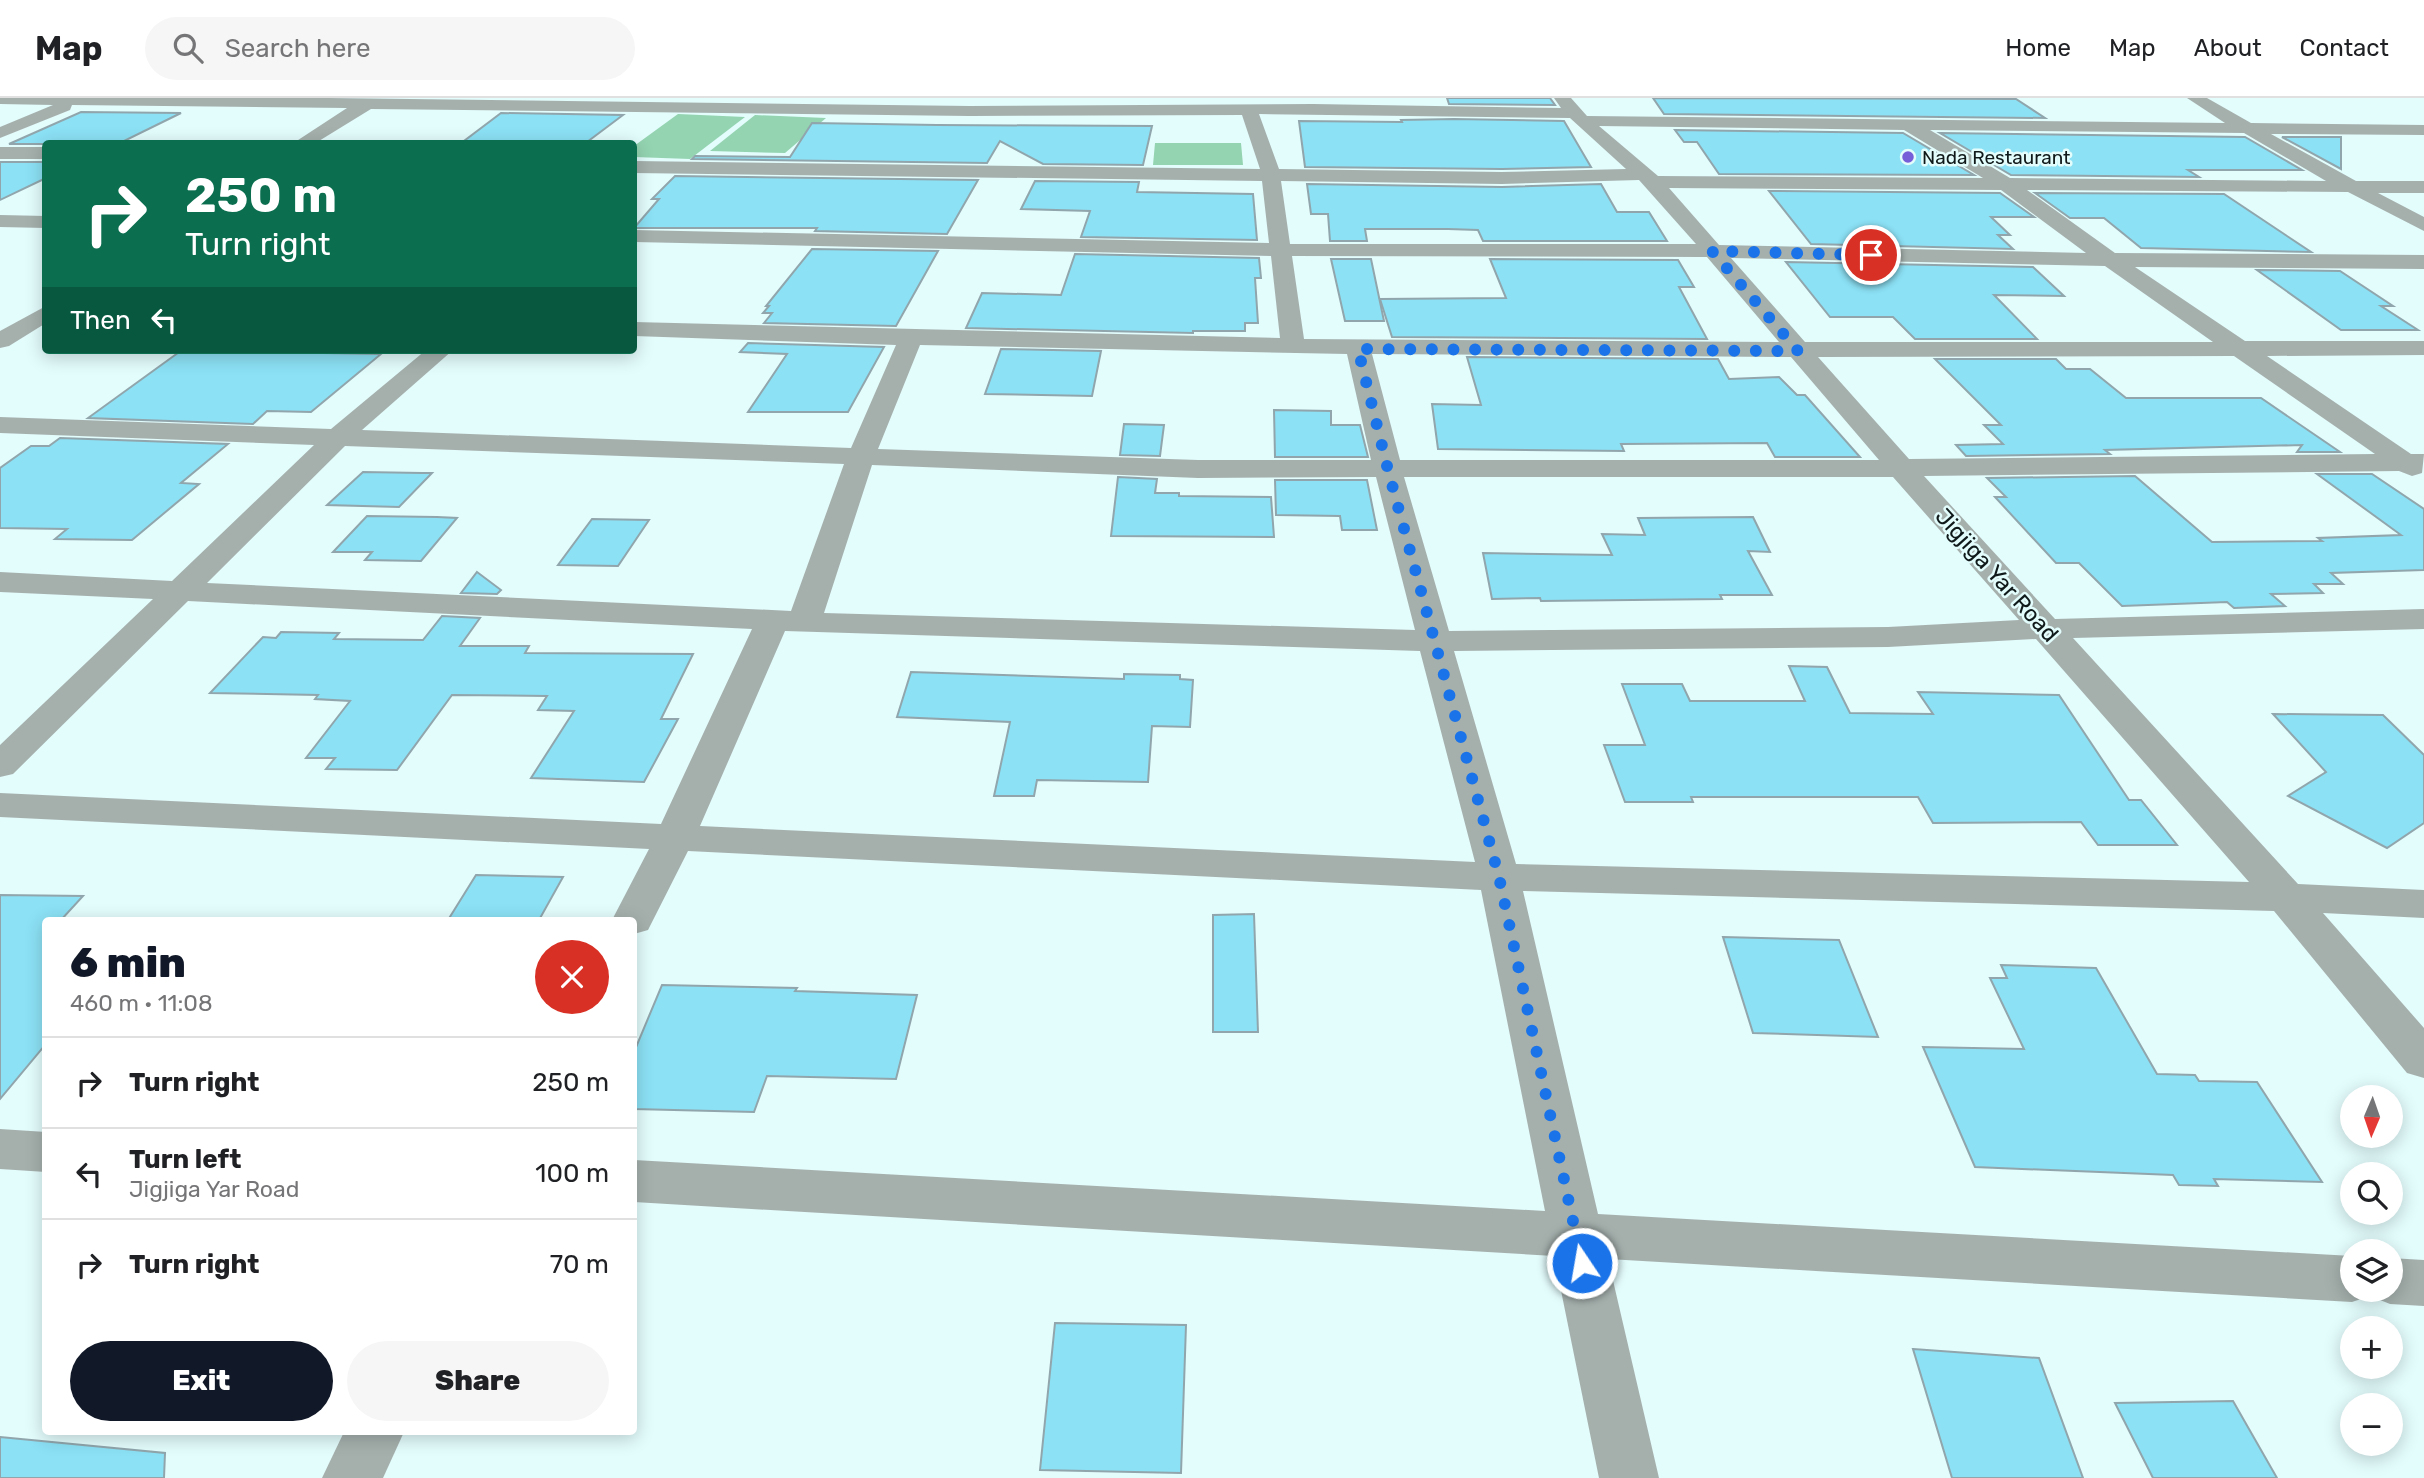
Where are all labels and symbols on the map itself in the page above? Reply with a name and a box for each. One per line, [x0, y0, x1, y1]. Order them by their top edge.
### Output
place label: Nada Restaurant [1922, 146, 2071, 169]
marker: Nada Restaurant [1900, 149, 1916, 165]
pin [1841, 225, 1901, 285]
street label: Jigjiga Yar Road [1930, 502, 2064, 648]
north arrow [2340, 1085, 2403, 1148]
position arrow [1545, 1226, 1619, 1300]

